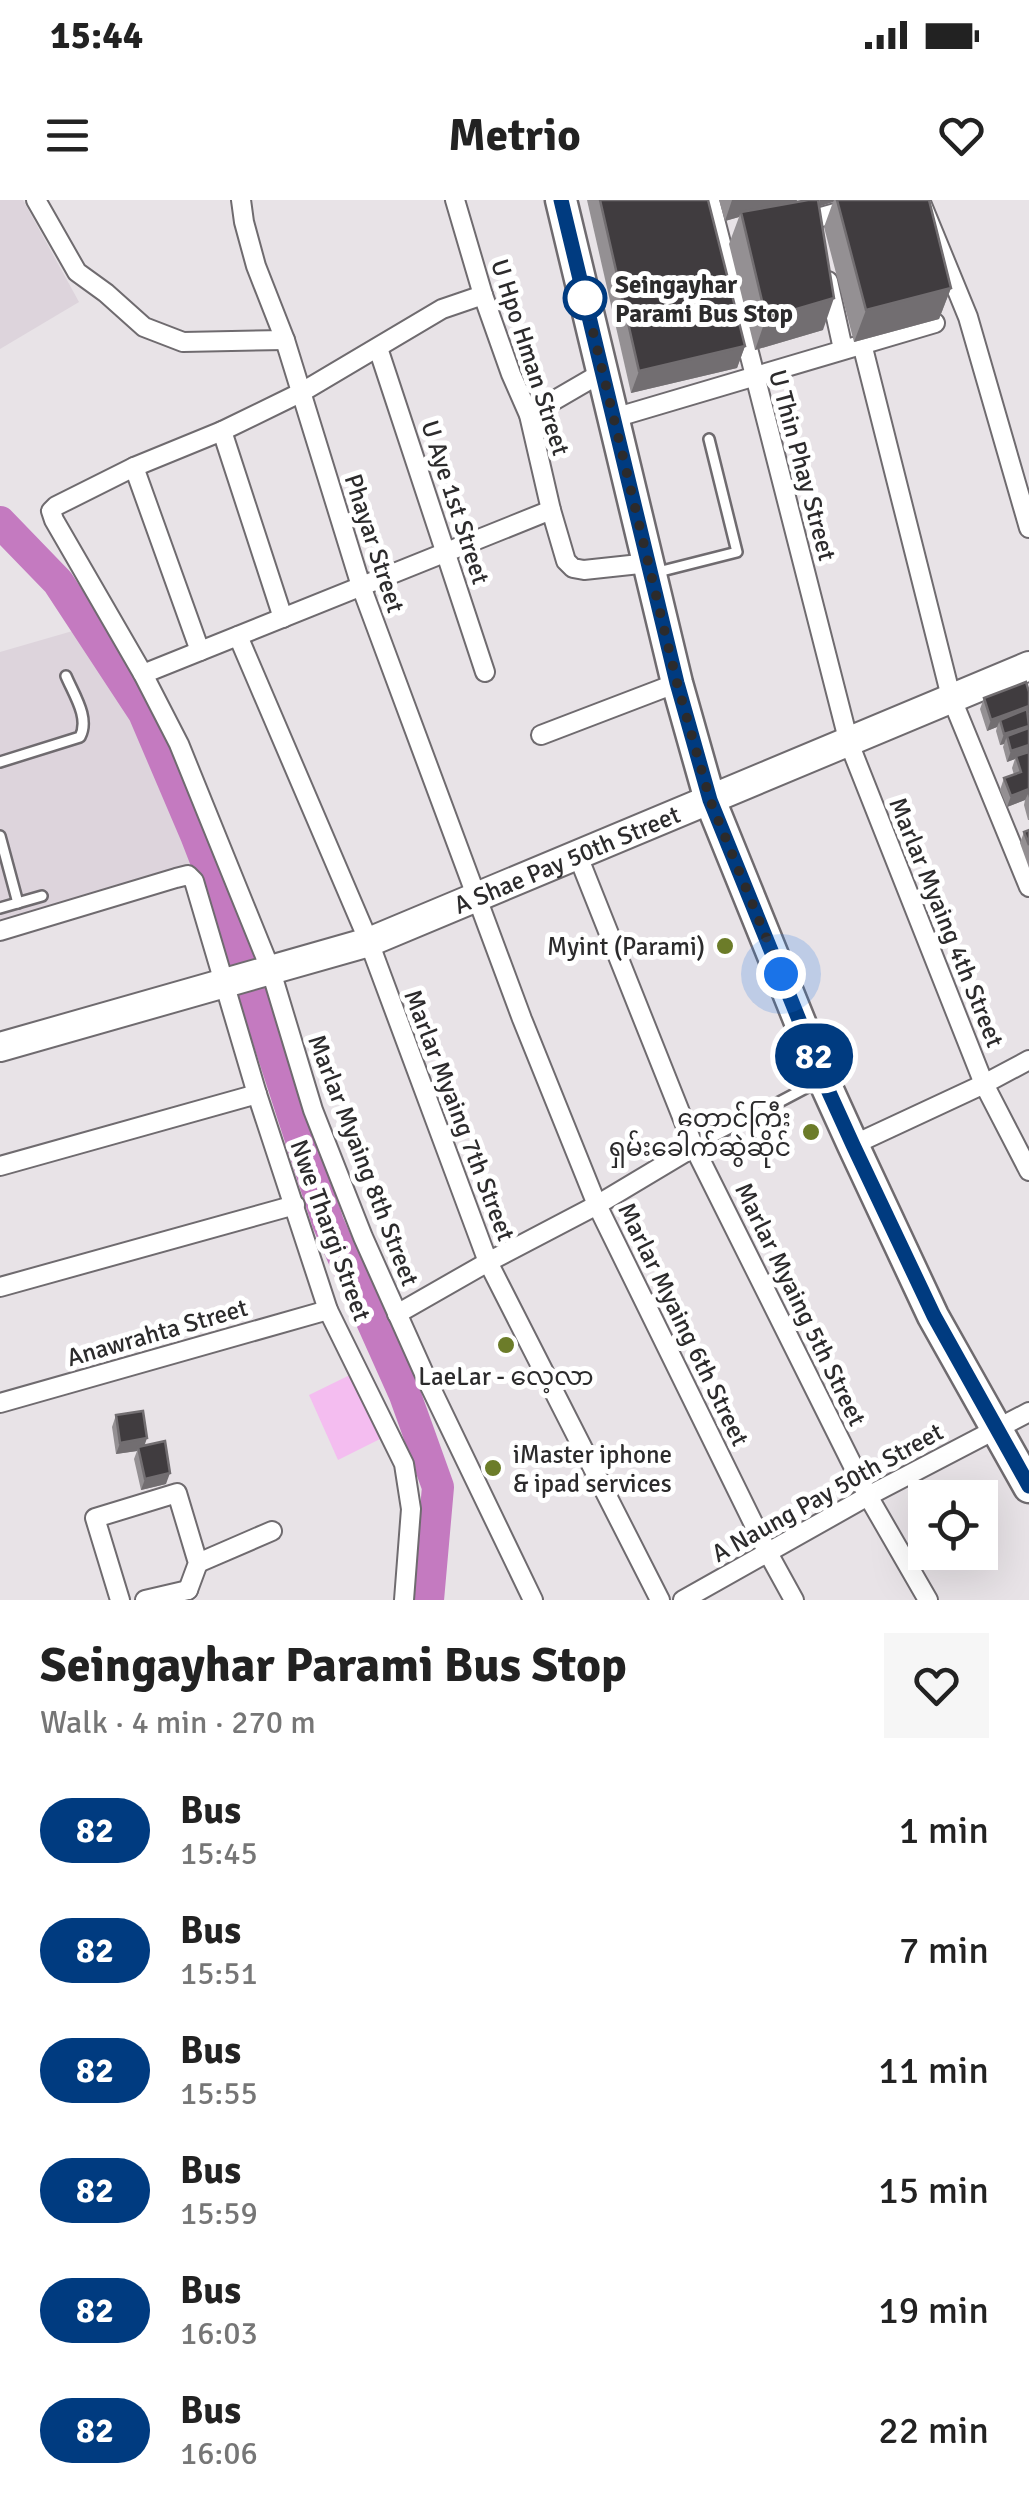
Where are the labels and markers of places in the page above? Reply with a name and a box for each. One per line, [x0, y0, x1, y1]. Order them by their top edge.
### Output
place label: Seingayhar Parami Bus Stop [615, 269, 793, 329]
marker: Seingayhar Parami Bus Stop [564, 277, 606, 319]
place label: Myint (Parami) [547, 931, 705, 962]
marker: Myint (Parami) [714, 935, 736, 957]
place label: တောင်ကြီး ရှမ်းခေါက်ဆွဲဆိုင် [609, 1101, 791, 1168]
marker: တောင်ကြီး ရှမ်းခေါက်ဆွဲဆိုင် [800, 1121, 822, 1143]
marker: LaeLar - လေ့လာ [495, 1334, 517, 1356]
place label: LaeLar - လေ့လာ [418, 1361, 594, 1394]
place label: iMaster iphone & ipad services [513, 1439, 672, 1499]
marker: iMaster iphone & ipad services [482, 1457, 504, 1479]

